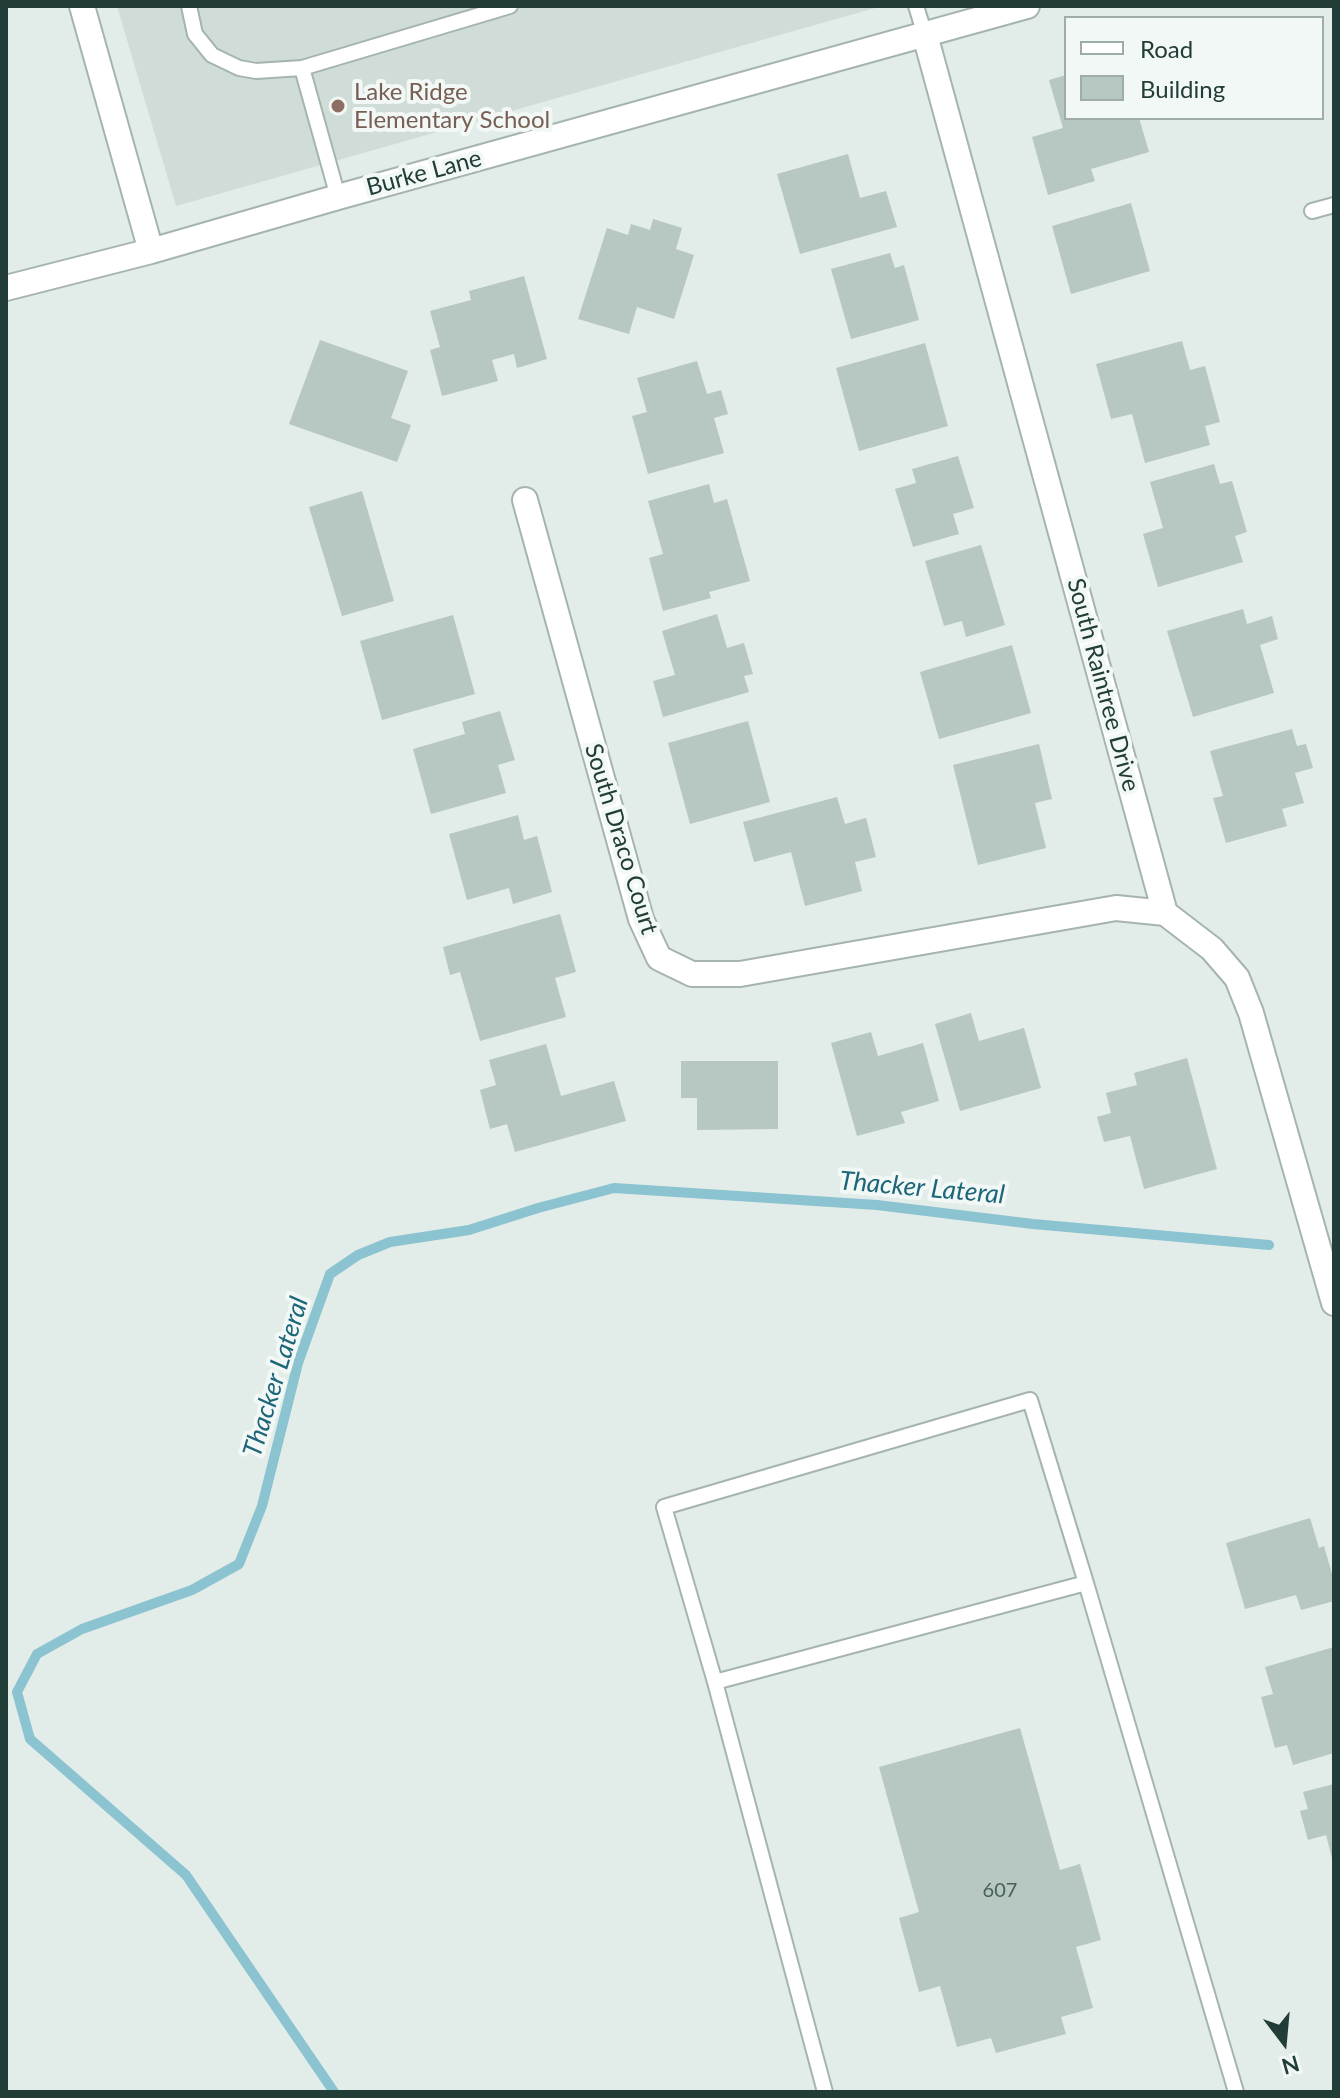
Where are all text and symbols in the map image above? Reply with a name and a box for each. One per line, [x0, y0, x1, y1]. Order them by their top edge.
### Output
legend [1064, 16, 1324, 120]
text: Road [1140, 34, 1193, 63]
text: Building [1140, 74, 1225, 103]
place label: Lake Ridge Elementary School [354, 78, 550, 134]
marker: Lake Ridge Elementary School [329, 97, 347, 115]
street label: Burke Lane [363, 144, 485, 202]
street label: South Raintree Drive [1061, 575, 1145, 795]
street label: South Draco Court [578, 740, 664, 938]
water label: Thacker Lateral [838, 1165, 1006, 1211]
water label: Thacker Lateral [237, 1293, 315, 1461]
house number: 607 [983, 1879, 1017, 1903]
north arrow [1244, 2002, 1324, 2082]
text: N [1279, 2050, 1303, 2081]

